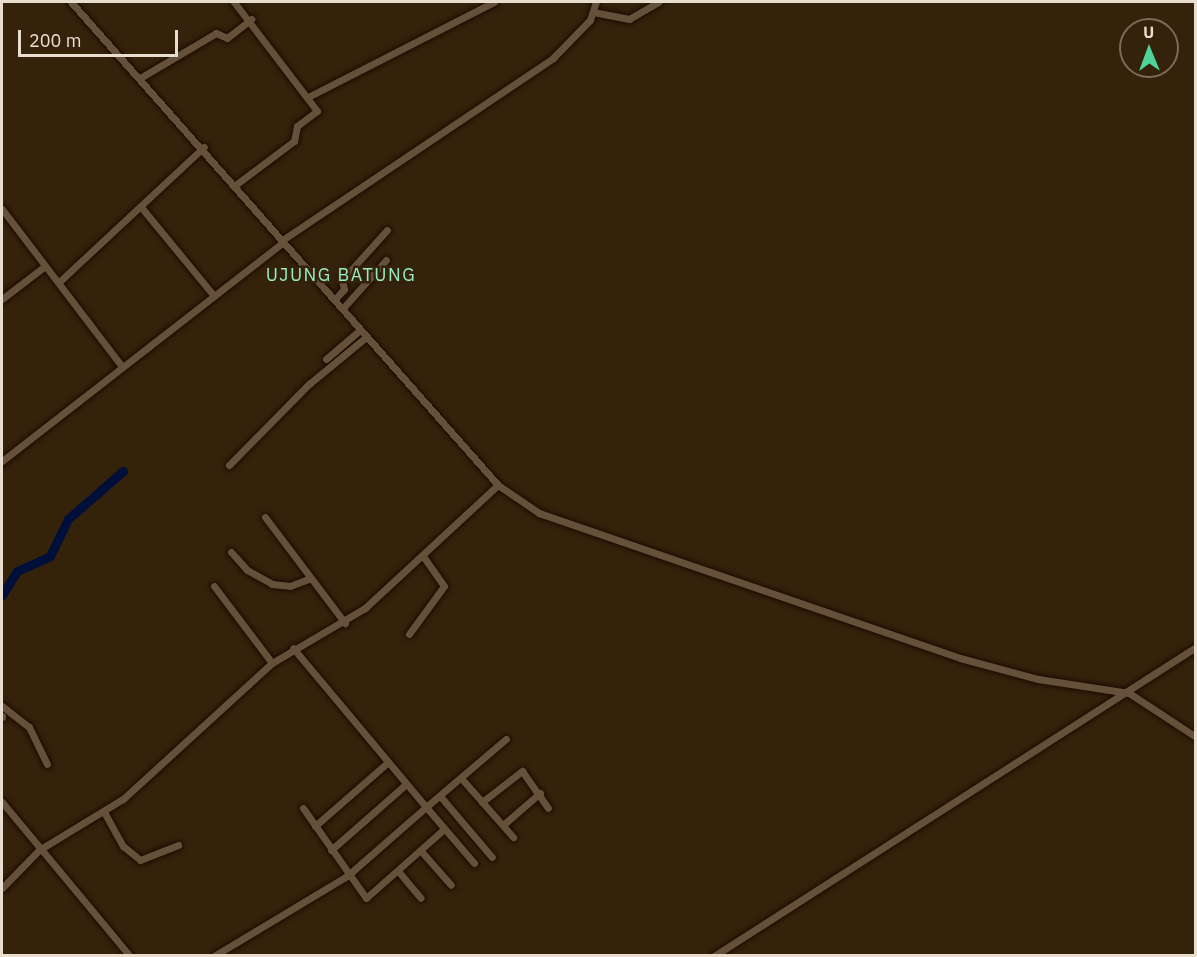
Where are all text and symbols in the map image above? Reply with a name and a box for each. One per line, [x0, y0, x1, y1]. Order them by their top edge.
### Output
scale bar [21, 18, 182, 56]
north arrow [1119, 18, 1179, 78]
text: U [1143, 22, 1154, 42]
text: 200 m [29, 29, 81, 52]
district label: UJUNG BATUNG [266, 264, 416, 286]

